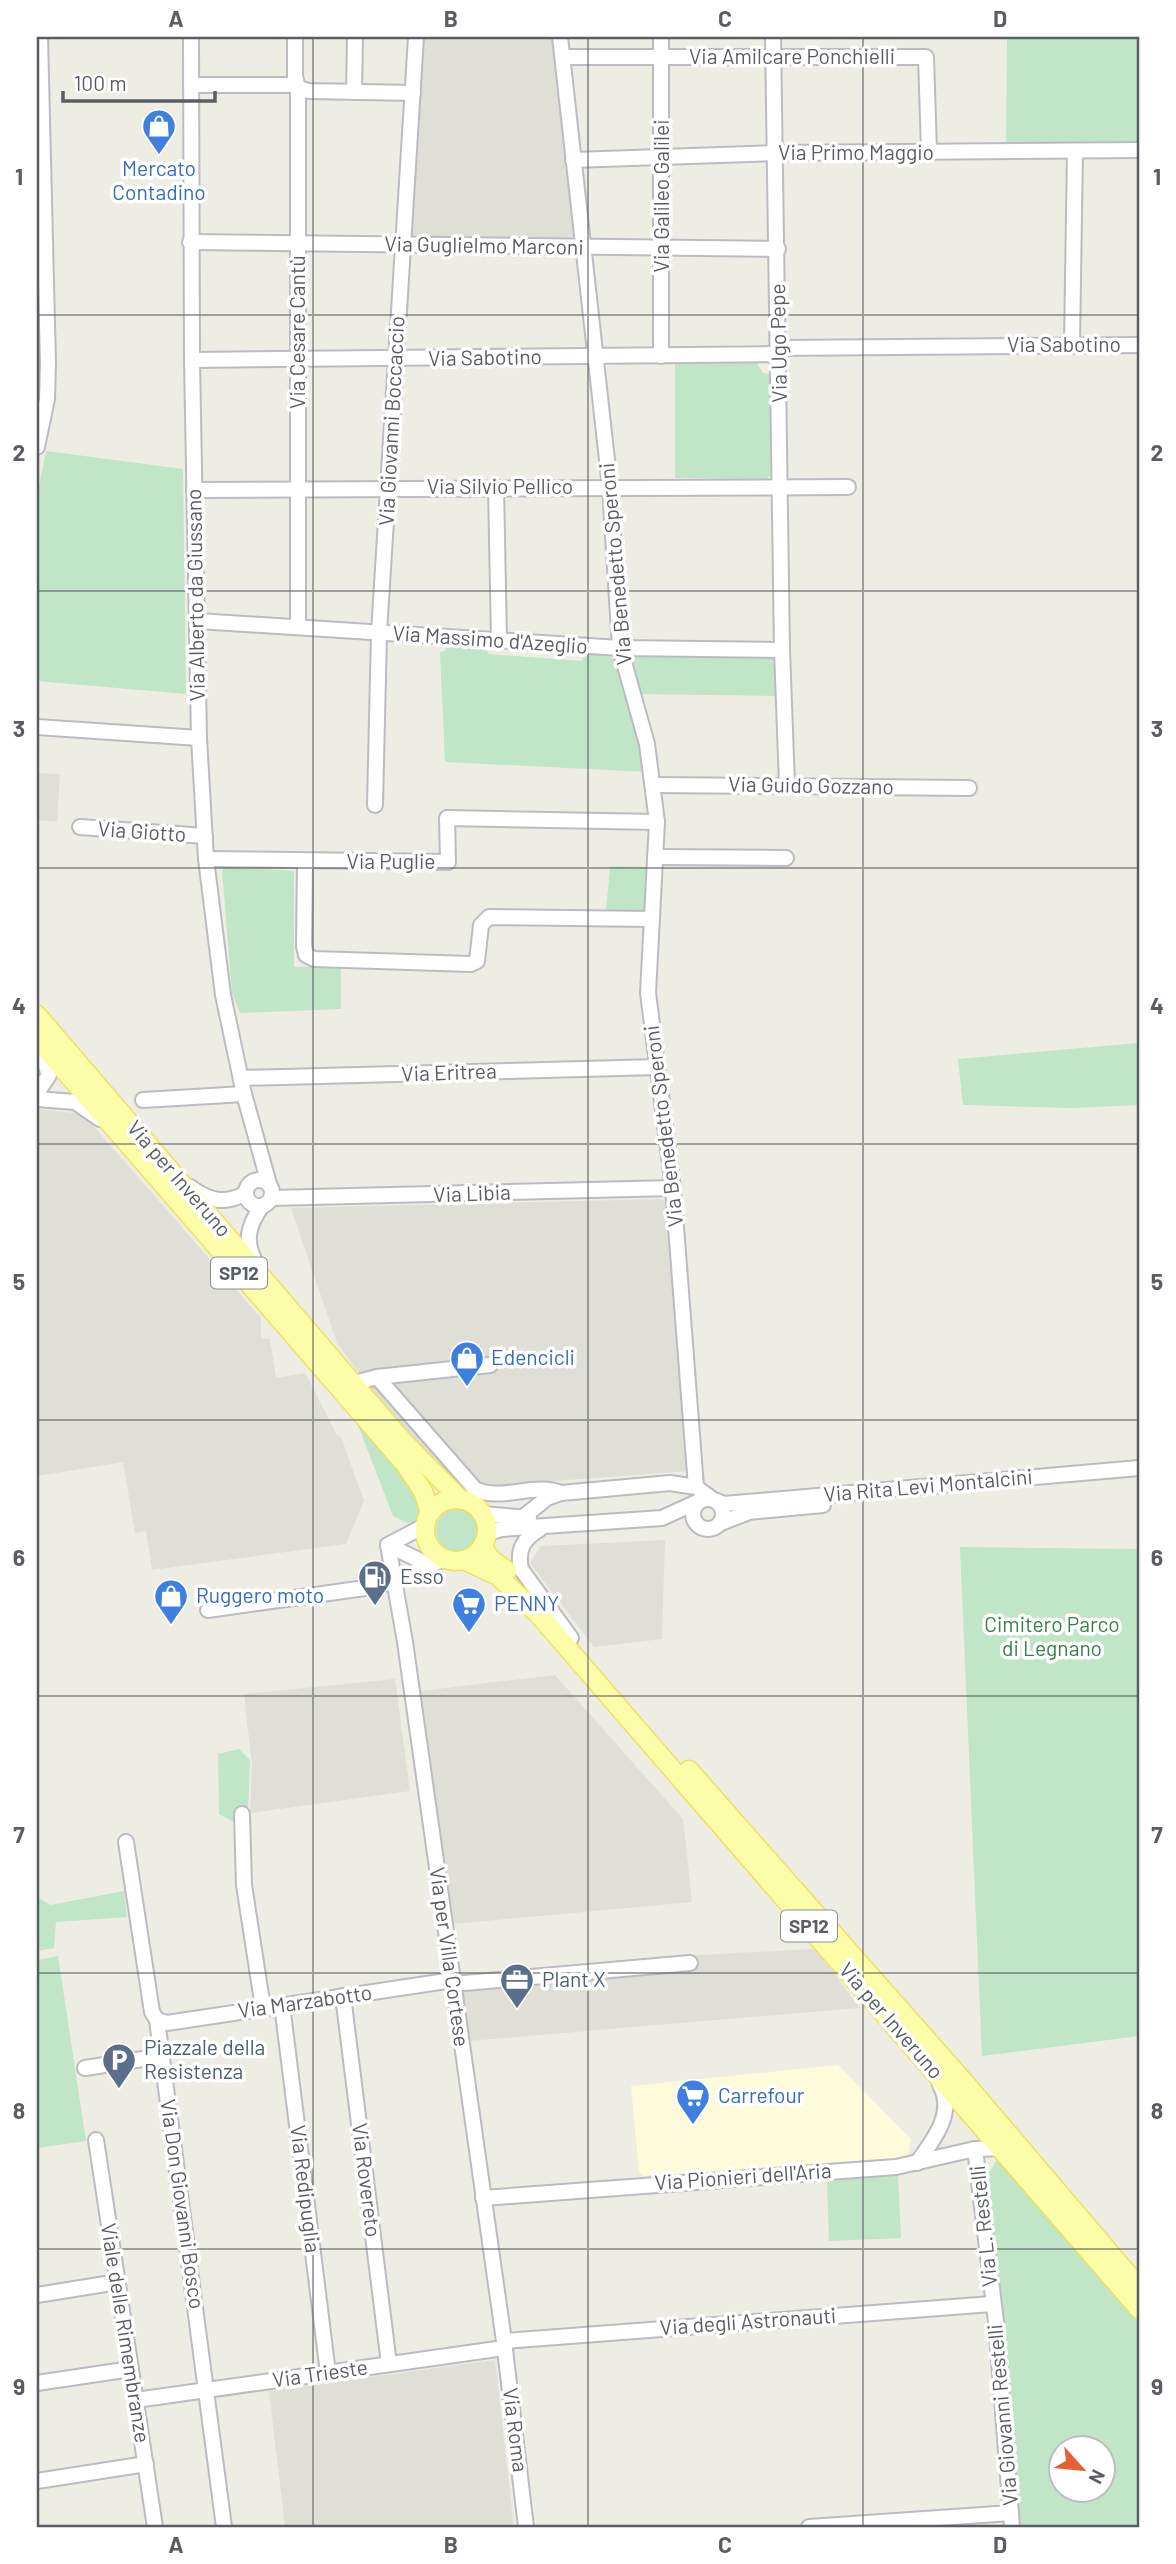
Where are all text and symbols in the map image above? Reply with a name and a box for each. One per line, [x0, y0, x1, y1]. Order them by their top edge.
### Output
text: A [168, 4, 184, 32]
text: B [444, 4, 458, 32]
text: C [718, 4, 732, 32]
text: D [993, 4, 1007, 32]
street label: Via Amilcare Ponchielli [689, 43, 895, 68]
scale bar [63, 60, 215, 104]
text: 100 m [74, 70, 127, 95]
shop icon: Mercato Contadino [140, 107, 178, 156]
street label: Via Galileo Galilei [648, 120, 673, 272]
street label: Via Primo Maggio [778, 139, 934, 164]
place label: Mercato Contadino [112, 155, 206, 204]
text: 1 [15, 162, 23, 190]
text: 1 [1153, 162, 1161, 190]
street label: Via Guglielmo Marconi [384, 230, 584, 259]
street label: Via Cesare Cantù [284, 255, 309, 409]
street label: Via Ugo Pepe [764, 283, 791, 403]
street label: Via Giovanni Boccaccio [373, 315, 408, 527]
street label: Via Sabotino [1007, 331, 1121, 356]
street label: Via Sabotino [428, 343, 542, 370]
text: 2 [13, 438, 25, 466]
text: 2 [1151, 438, 1163, 466]
street label: Via Benedetto Speroni [593, 462, 636, 666]
street label: Via Silvio Pellico [427, 473, 573, 498]
street label: Via Alberto da Giussano [180, 488, 209, 702]
street label: Via Massimo d'Azeglio [392, 619, 589, 658]
text: 3 [13, 714, 25, 742]
text: 3 [1151, 714, 1163, 742]
street label: Via Guido Gozzano [728, 771, 894, 798]
street label: Via Giotto [97, 815, 187, 846]
street label: Via Puglie [347, 848, 435, 873]
text: 4 [12, 991, 26, 1019]
text: 4 [1150, 991, 1164, 1019]
street label: Via Benedetto Speroni [638, 1024, 687, 1228]
street label: Via Eritrea [401, 1057, 497, 1086]
street label: Via per Inveruno [123, 1115, 237, 1241]
street label: Via Libia [433, 1179, 511, 1206]
road number: SP12 [211, 1258, 267, 1288]
text: 5 [13, 1267, 25, 1295]
text: 5 [1151, 1267, 1163, 1295]
shop icon: Edencicli [448, 1339, 486, 1388]
place label: Edencicli [491, 1344, 575, 1369]
street label: Via Rita Levi Montalcini [822, 1463, 1033, 1506]
text: 6 [13, 1543, 25, 1571]
text: 6 [1151, 1543, 1163, 1571]
fuel station icon: Esso [356, 1558, 394, 1607]
place label: Esso [400, 1563, 444, 1588]
shop icon: Ruggero moto [152, 1577, 190, 1626]
place label: Ruggero moto [196, 1582, 324, 1607]
supermarket icon: PENNY [450, 1585, 488, 1634]
place label: PENNY [494, 1590, 559, 1615]
park label: Cimitero Parco di Legnano [984, 1611, 1120, 1660]
text: 7 [13, 1820, 25, 1848]
text: 7 [1151, 1820, 1163, 1848]
street label: Via per Villa Cortese [425, 1865, 475, 2048]
road number: SP12 [781, 1910, 837, 1942]
street label: Via per Inveruno [835, 1957, 949, 2083]
office icon: Plant X [498, 1961, 536, 2010]
place label: Plant X [542, 1966, 606, 1991]
street label: Via Marzabotto [236, 1979, 373, 2022]
place label: Piazzale della Resistenza [144, 2034, 265, 2083]
parking icon: Piazzale della Resistenza [100, 2041, 138, 2090]
supermarket icon: Carrefour [674, 2077, 712, 2126]
place label: Carrefour [718, 2082, 805, 2107]
text: 8 [13, 2096, 25, 2124]
text: 8 [1151, 2096, 1163, 2124]
street label: Via Don Giovanni Bosco [156, 2097, 211, 2310]
street label: Via Rovereto [348, 2121, 387, 2238]
street label: Via Redipuglia [286, 2124, 327, 2254]
street label: Via Pionieri dell'Aria [654, 2157, 832, 2194]
street label: Via L. Restelli [964, 2164, 1001, 2288]
street label: Viale delle Rimembranze [97, 2221, 156, 2444]
street label: Via degli Astronauti [659, 2302, 837, 2339]
street label: Via Giovanni Restelli [981, 2323, 1022, 2507]
street label: Via Trieste [270, 2353, 369, 2392]
text: 9 [13, 2372, 25, 2400]
text: 9 [1151, 2372, 1163, 2400]
street label: Via Roma [499, 2386, 534, 2474]
north arrow [1046, 2434, 1116, 2504]
text: N [1084, 2466, 1111, 2488]
text: A [168, 2530, 184, 2558]
text: B [444, 2530, 458, 2558]
text: C [718, 2530, 732, 2558]
text: D [993, 2530, 1007, 2558]

